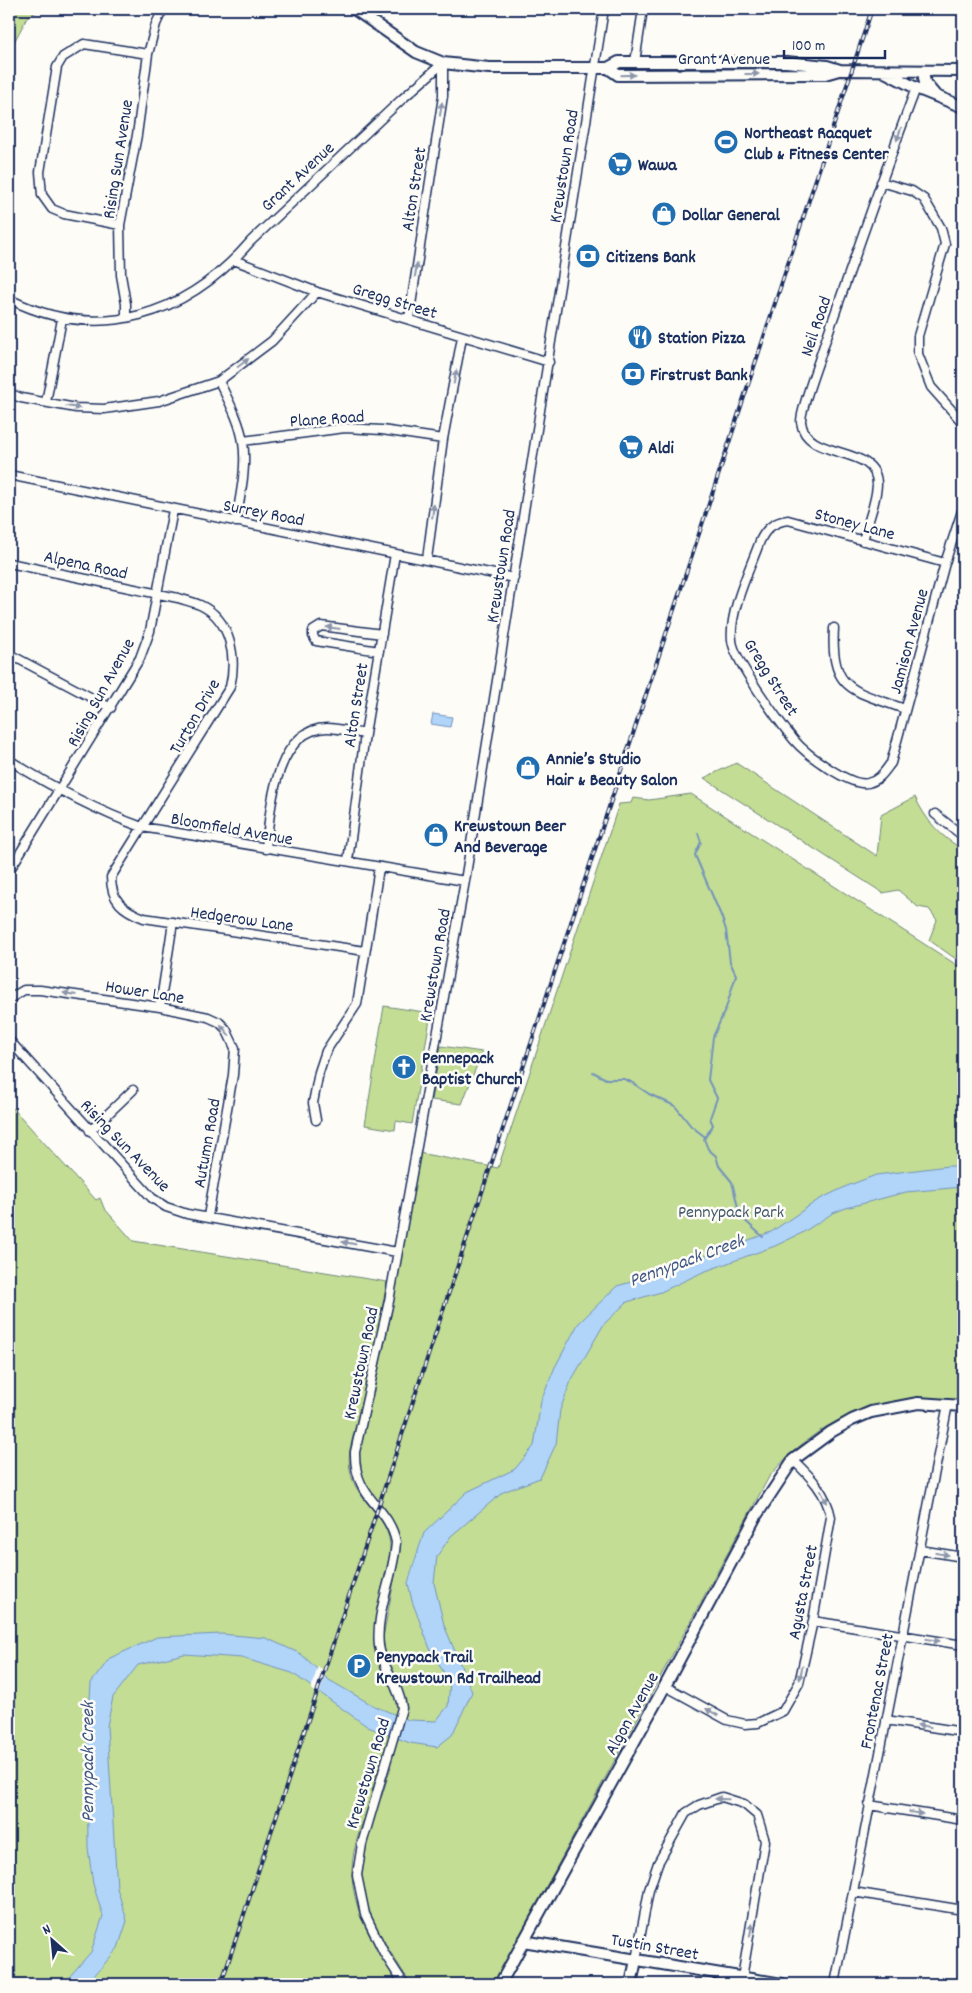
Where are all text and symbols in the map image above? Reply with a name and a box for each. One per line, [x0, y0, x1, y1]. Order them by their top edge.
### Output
scale bar [784, 28, 886, 60]
text: 100 m [792, 36, 825, 58]
street label: Grant Avenue [678, 48, 770, 73]
one-way arrow [744, 70, 760, 78]
one-way arrow [621, 71, 637, 79]
street label: Rising Sun Avenue [98, 98, 141, 221]
one-way arrow [437, 101, 445, 117]
street label: Krewstown Road [544, 108, 587, 225]
place label: Northeast Racquet Club & Fitness Center [744, 122, 889, 168]
one-way arrow [895, 127, 903, 142]
sports icon: Northeast Racquet Club & Fitness Center [713, 129, 739, 155]
street label: Grant Avenue [256, 137, 341, 219]
street label: Alton Street [396, 145, 435, 233]
supermarket icon: Wawa [607, 151, 633, 177]
place label: Wawa [638, 154, 677, 179]
shop icon: Dollar General [651, 201, 677, 227]
place label: Dollar General [682, 204, 780, 229]
bank icon: Citizens Bank [575, 243, 601, 269]
place label: Citizens Bank [606, 246, 696, 271]
one-way arrow [412, 261, 420, 277]
street label: Gregg Street [349, 278, 440, 327]
street label: Neil Road [795, 293, 839, 360]
restaurant icon: Station Pizza [627, 324, 653, 350]
place label: Station Pizza [658, 327, 746, 352]
one-way arrow [236, 358, 250, 368]
bank icon: Firstrust Bank [620, 361, 646, 387]
place label: Firstrust Bank [650, 364, 748, 389]
one-way arrow [451, 368, 459, 384]
one-way arrow [66, 403, 82, 411]
street label: Plane Road [289, 405, 365, 436]
supermarket icon: Aldi [618, 434, 644, 460]
place label: Aldi [648, 437, 675, 462]
street label: Surrey Road [221, 494, 306, 535]
one-way arrow [430, 502, 438, 518]
street label: Stoney Lane [811, 503, 897, 548]
street label: Krewstown Road [481, 508, 524, 625]
street label: Alpena Road [41, 545, 130, 587]
street label: Jamison Avenue [884, 586, 936, 697]
one-way arrow [325, 624, 341, 632]
street label: Rising Sun Avenue [62, 634, 142, 752]
street label: Gregg Street [736, 635, 804, 722]
street label: Alton Street [338, 661, 377, 749]
street label: Turton Drive [164, 675, 228, 760]
place label: Annie’s Studio Hair & Beauty Salon [546, 748, 678, 794]
shop icon: Annie’s Studio Hair & Beauty Salon [515, 755, 541, 781]
street label: Bloomfield Avenue [169, 807, 295, 854]
place label: Krewstown Beer And Beverage [454, 815, 566, 861]
shop icon: Krewstown Beer And Beverage [423, 822, 449, 848]
street label: Hedgerow Lane [189, 901, 295, 940]
street label: Krewstown Road [414, 907, 459, 1024]
street label: Hower Lane [103, 975, 186, 1012]
one-way arrow [61, 990, 77, 998]
one-way arrow [220, 1023, 231, 1036]
place label: Pennepack Baptist Church [422, 1047, 523, 1093]
church icon: Pennepack Baptist Church [391, 1054, 417, 1080]
street label: Rising Sun Avenue [73, 1095, 175, 1199]
street label: Autumn Road [188, 1097, 229, 1190]
park label: Pennypack Park [678, 1201, 784, 1226]
water label: Pennypack Creek [626, 1228, 751, 1296]
one-way arrow [340, 1238, 356, 1246]
street label: Krewstown Road [338, 1305, 387, 1422]
one-way arrow [820, 1489, 828, 1504]
street label: Agusta Street [783, 1543, 826, 1642]
one-way arrow [934, 1550, 950, 1558]
street label: Frontenac Street [855, 1631, 902, 1752]
one-way arrow [925, 1637, 941, 1645]
place label: Penypack Trail Krewstown Rd Trailhead [376, 1646, 541, 1692]
parking icon: Penypack Trail Krewstown Rd Trailhead [346, 1653, 372, 1679]
one-way arrow [797, 1665, 805, 1681]
street label: Algon Avenue [600, 1668, 666, 1760]
water label: Pennypack Creek [76, 1699, 103, 1822]
one-way arrow [705, 1707, 719, 1716]
street label: Krewstown Road [341, 1715, 398, 1832]
one-way arrow [916, 1722, 932, 1730]
one-way arrow [714, 1795, 730, 1803]
one-way arrow [908, 1809, 924, 1817]
north arrow [28, 1916, 78, 1966]
text: N [39, 1920, 55, 1941]
one-way arrow [747, 1921, 755, 1937]
street label: Tustin Street [609, 1928, 701, 1969]

